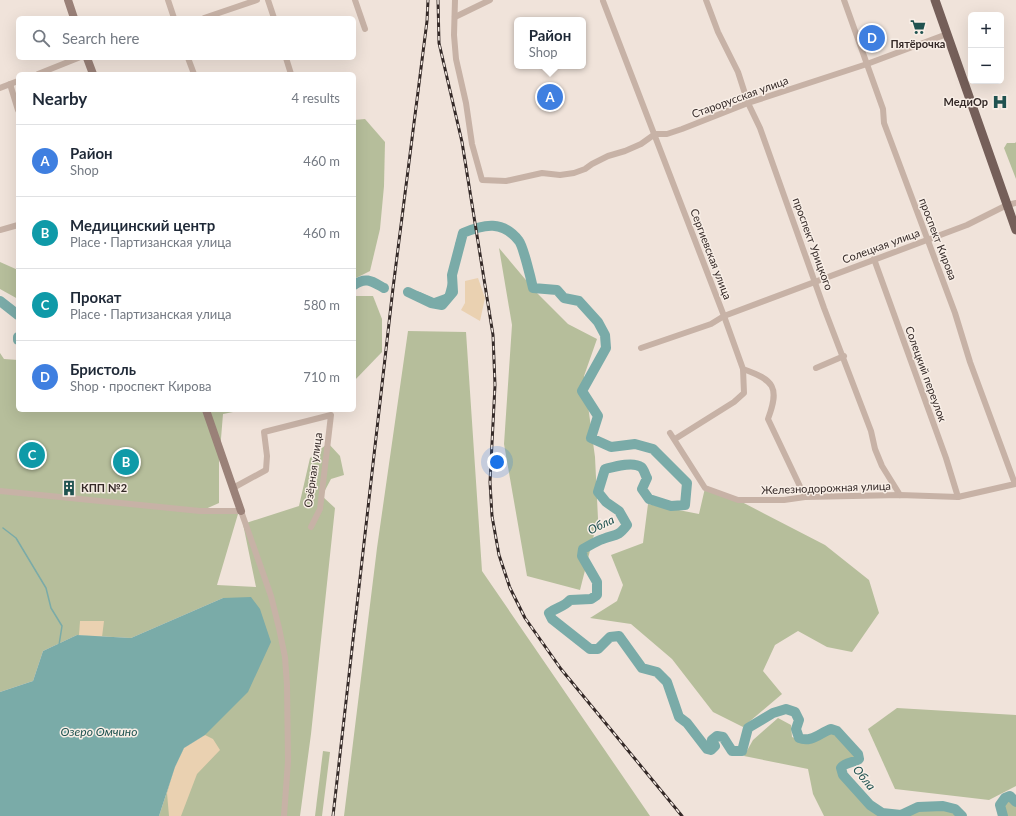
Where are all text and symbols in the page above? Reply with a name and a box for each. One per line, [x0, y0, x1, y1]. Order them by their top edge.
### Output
map controls [968, 12, 1004, 84]
button: + [968, 12, 1004, 48]
search box [16, 16, 356, 60]
popup [514, 17, 586, 69]
supermarket icon: Пятёрочка [909, 18, 927, 36]
pin: D [859, 23, 885, 53]
text: Район [529, 26, 571, 44]
icon: search [30, 27, 52, 49]
text: Search here [62, 29, 139, 47]
place label: Пятёрочка [891, 37, 945, 50]
text: Shop [529, 44, 558, 60]
button: − [968, 48, 1004, 84]
street label: Старорусская улица [690, 73, 790, 120]
pin: A [537, 82, 563, 112]
text: Nearby [32, 88, 87, 109]
text: 4 results [292, 90, 340, 106]
hospital icon: МедиОр [991, 93, 1009, 111]
place label: МедиОр [944, 95, 988, 108]
text: Район [70, 144, 113, 162]
text: A [40, 153, 50, 169]
text: 460 m [303, 153, 340, 169]
text: Shop [70, 162, 99, 178]
street label: проспект Урицкого [791, 196, 836, 292]
street label: проспект Кирова [917, 196, 960, 282]
street label: Сергиевская улица [688, 207, 735, 301]
text: Медицинский центр [70, 216, 215, 234]
text: B [41, 225, 49, 241]
text: 460 m [303, 225, 340, 241]
street label: Солецкая улица [840, 225, 921, 266]
text: Place · Партизанская улица [70, 234, 232, 250]
text: Прокат [70, 288, 122, 306]
text: C [41, 297, 49, 313]
text: 580 m [303, 297, 340, 313]
text: Place · Партизанская улица [70, 306, 232, 322]
street label: Солецкий переулок [903, 324, 950, 424]
text: Бристоль [70, 360, 136, 378]
text: D [40, 369, 50, 385]
text: 710 m [303, 369, 340, 385]
text: Shop · проспект Кирова [70, 378, 212, 394]
street label: Озёрная улица [301, 432, 324, 508]
pin: C [19, 440, 45, 470]
pin: B [113, 447, 139, 477]
your location [487, 452, 507, 472]
building icon: КПП №2 [60, 479, 78, 497]
street label: Железнодорожная улица [761, 479, 891, 496]
place label: КПП №2 [81, 481, 127, 494]
water label: Обла [585, 512, 617, 537]
water label: Озеро Омчино [61, 724, 137, 739]
water label: Обла [850, 762, 879, 793]

